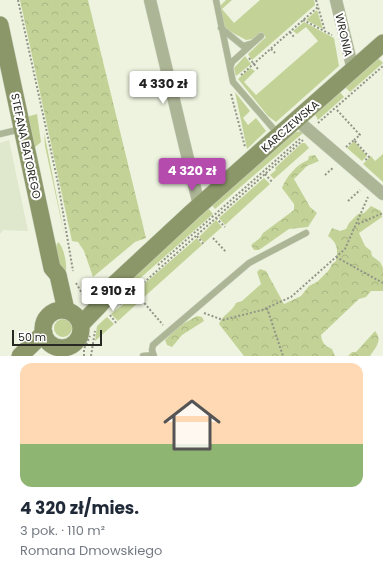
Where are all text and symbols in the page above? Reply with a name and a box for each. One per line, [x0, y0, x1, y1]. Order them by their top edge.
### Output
street label: WRONIA [331, 12, 357, 59]
pin: 4 330 zł [122, 71, 204, 105]
text: 4 330 zł [138, 74, 188, 93]
street label: STEFANA BATOREGO [7, 92, 45, 201]
street label: KARCZEWSKA [258, 96, 323, 156]
pin: 4 320 zł [151, 158, 233, 192]
text: 4 320 zł [168, 161, 216, 180]
pin: 2 910 zł [72, 278, 154, 312]
text: 2 910 zł [91, 281, 135, 300]
scale bar [12, 328, 102, 347]
text: 50 m [18, 329, 46, 345]
icon: home [156, 389, 228, 461]
text: 4 320 zł/mies. [20, 496, 139, 520]
text: 3 pok. · 110 m² [20, 521, 105, 540]
text: Romana Dmowskiego [20, 541, 162, 560]

